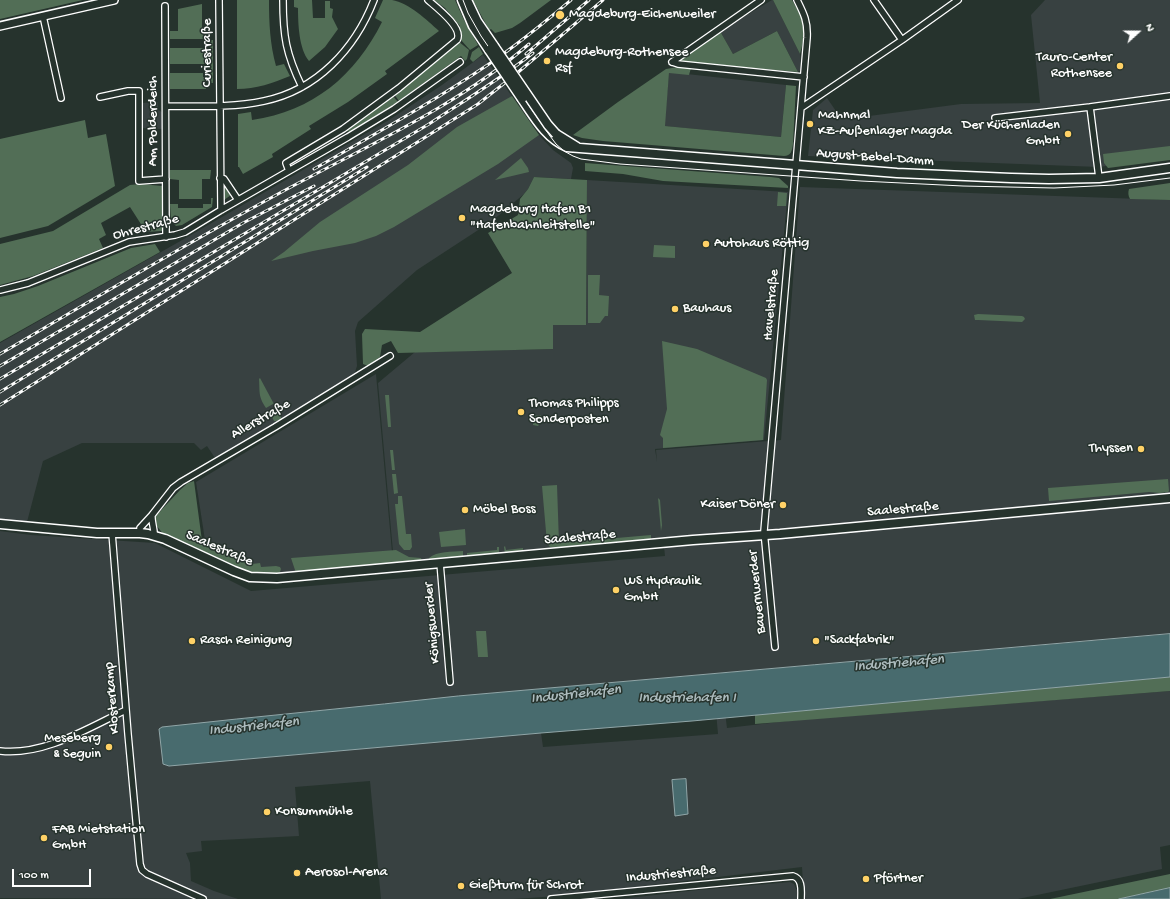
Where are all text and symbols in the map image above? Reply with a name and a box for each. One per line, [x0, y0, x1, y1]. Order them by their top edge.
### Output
place label: Magdeburg-Eichenweiler [569, 7, 715, 23]
marker: Magdeburg-Eichenweiler [554, 9, 566, 21]
north arrow [1118, 12, 1158, 52]
street label: Curiestraße [200, 19, 216, 87]
text: N [1142, 22, 1156, 33]
place label: Magdeburg-Rothensee Rsf [555, 45, 688, 78]
place label: Tauro-Center Rothensee [1036, 50, 1112, 82]
marker: Magdeburg-Rothensee Rsf [542, 56, 552, 66]
marker: Tauro-Center Rothensee [1115, 61, 1125, 71]
street label: Am Polderdeich [146, 76, 162, 166]
place label: Mahnmal KZ-Außenlager Magda [818, 108, 952, 140]
place label: Der Küchenladen GmbH [962, 118, 1060, 150]
marker: Mahnmal KZ-Außenlager Magda [805, 119, 815, 129]
marker: Der Küchenladen GmbH [1063, 129, 1073, 139]
street label: August-Bebel-Damm [816, 146, 934, 170]
place label: Magdeburg Hafen B1 "Hafenbahnleitstelle" [470, 202, 595, 234]
street label: Ohrestraße [111, 211, 181, 245]
marker: Magdeburg Hafen B1 "Hafenbahnleitstelle" [457, 213, 467, 223]
place label: Autohaus Röttig [714, 236, 809, 252]
marker: Autohaus Röttig [701, 239, 711, 249]
street label: Havelstraße [761, 269, 783, 341]
place label: Bauhaus [683, 301, 732, 317]
marker: Bauhaus [670, 304, 680, 314]
street label: Allerstraße [228, 396, 294, 444]
place label: Thomas Philipps Sonderposten [529, 396, 619, 428]
marker: Thomas Philipps Sonderposten [516, 407, 526, 417]
place label: Thyssen [1089, 441, 1133, 457]
marker: Thyssen [1136, 444, 1146, 454]
place label: Kaiser Döner [701, 497, 775, 513]
street label: Saalestraße [867, 499, 939, 521]
marker: Kaiser Döner [778, 500, 788, 510]
place label: Möbel Boss [473, 502, 536, 518]
marker: Möbel Boss [460, 505, 470, 515]
street label: Saalestraße [183, 527, 255, 571]
street label: Saalestraße [544, 527, 616, 549]
street label: Bauernwerder [745, 549, 771, 635]
place label: WS Hydraulik GmbH [624, 574, 700, 606]
street label: Königswerder [421, 582, 445, 664]
marker: WS Hydraulik GmbH [611, 585, 621, 595]
place label: Rasch Reinigung [200, 633, 292, 649]
place label: "Sackfabrik" [824, 633, 895, 649]
marker: Rasch Reinigung [187, 636, 197, 646]
marker: "Sackfabrik" [811, 636, 821, 646]
water label: Industriehafen [853, 651, 945, 677]
street label: Klosterkamp [101, 661, 125, 735]
water label: Industriehafen [530, 681, 622, 709]
water label: Industriehafen I [638, 690, 736, 708]
water label: Industriehafen [208, 713, 300, 741]
place label: Meseberg & Seguin [44, 731, 101, 764]
marker: Meseberg & Seguin [104, 742, 114, 752]
place label: Konsummühle [275, 804, 353, 820]
marker: Konsummühle [262, 807, 272, 817]
place label: FAB Mietstation GmbH [52, 822, 145, 854]
marker: FAB Mietstation GmbH [39, 833, 49, 843]
scale bar [14, 861, 93, 887]
street label: Industriestraße [625, 863, 717, 887]
place label: Aerosol-Arena [305, 865, 387, 881]
marker: Aerosol-Arena [292, 868, 302, 878]
text: 100 m [19, 869, 49, 883]
place label: Pförtner [874, 871, 923, 887]
marker: Pförtner [861, 874, 871, 884]
place label: Gießturm für Schrot [469, 878, 583, 894]
marker: Gießturm für Schrot [456, 881, 466, 891]

